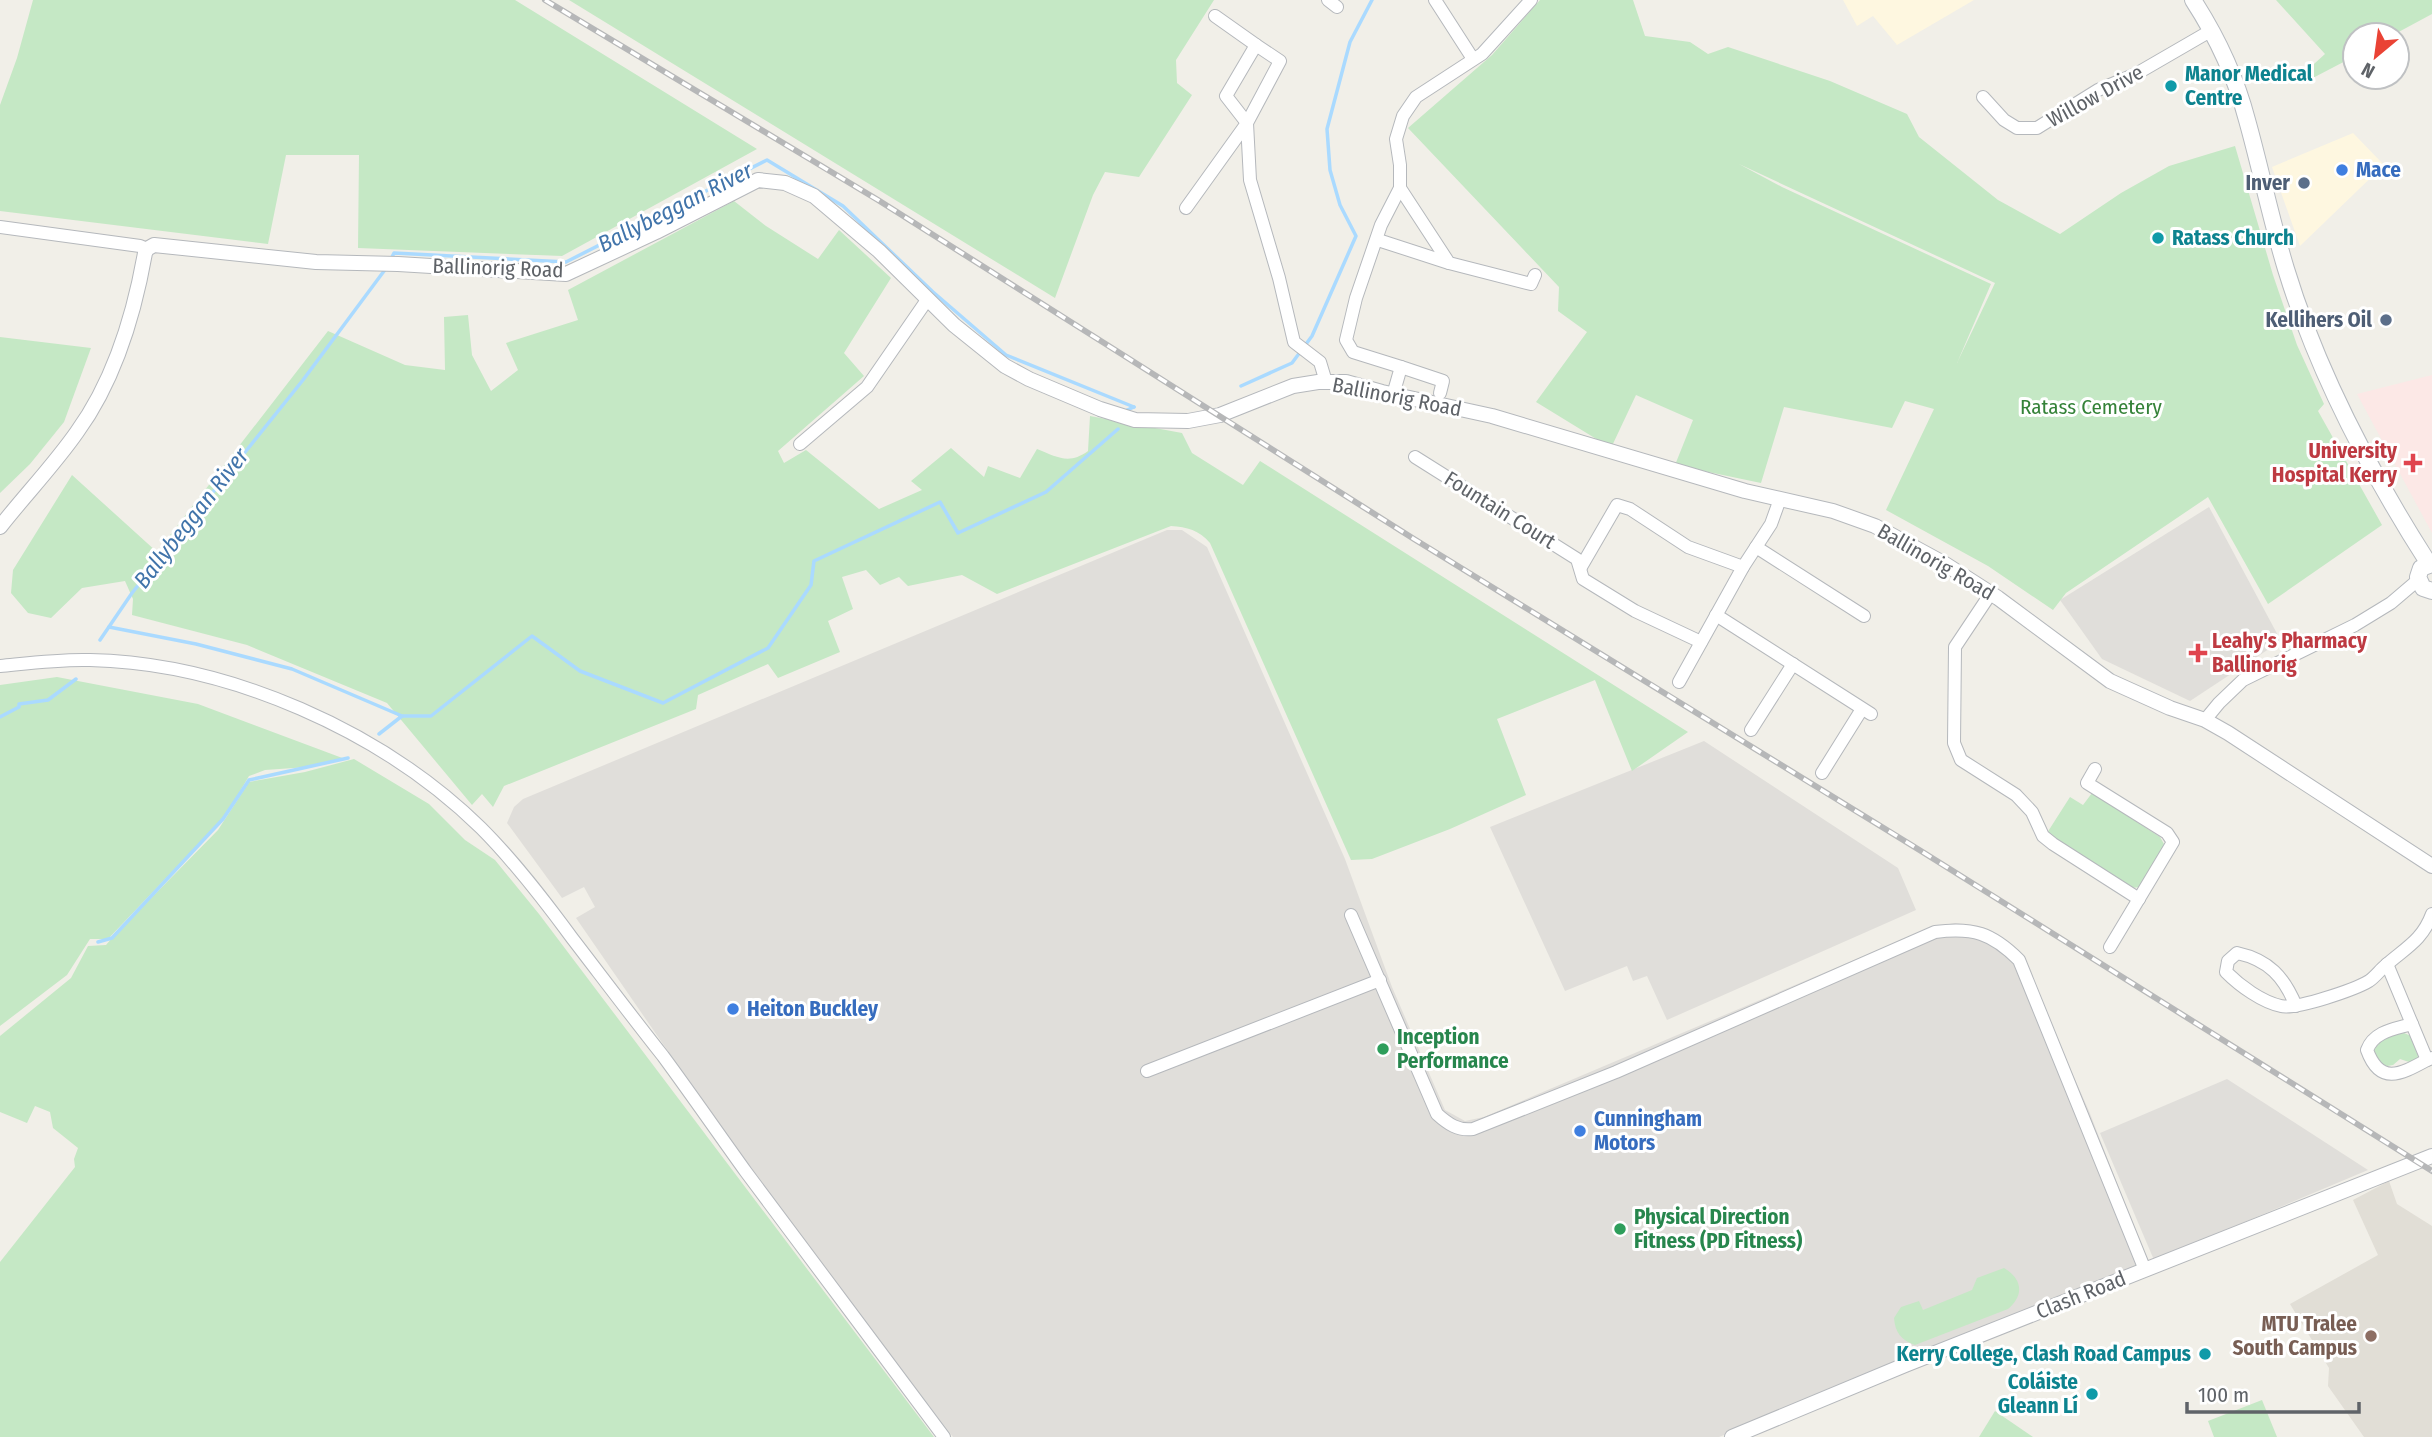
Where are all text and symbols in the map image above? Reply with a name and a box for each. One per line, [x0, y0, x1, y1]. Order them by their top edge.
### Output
north arrow [2341, 21, 2411, 91]
text: N [2357, 58, 2379, 83]
street label: Willow Drive [2042, 59, 2148, 133]
place label: Manor Medical Centre [2185, 61, 2313, 111]
marker: Manor Medical Centre [2163, 78, 2179, 94]
water label: Ballybeggan River [593, 155, 758, 258]
place label: Mace [2356, 157, 2401, 183]
marker: Mace [2334, 162, 2350, 178]
place label: Inver [2245, 170, 2290, 196]
marker: Inver [2296, 175, 2312, 191]
place label: Ratass Church [2172, 225, 2294, 251]
marker: Ratass Church [2150, 230, 2166, 246]
street label: Ballinorig Road [432, 253, 564, 283]
place label: Kellihers Oil [2266, 307, 2372, 333]
marker: Kellihers Oil [2378, 312, 2394, 328]
street label: Ballinorig Road [1330, 372, 1464, 422]
park label: Ratass Cemetery [2020, 394, 2163, 420]
place label: University Hospital Kerry [2272, 438, 2398, 488]
water label: Ballybeggan River [128, 442, 255, 594]
marker: University Hospital Kerry [2403, 453, 2423, 473]
street label: Fountain Court [1440, 465, 1561, 555]
street label: Ballinorig Road [1873, 518, 1999, 606]
place label: Leahy's Pharmacy Ballinorig [2212, 628, 2368, 678]
marker: Leahy's Pharmacy Ballinorig [2190, 645, 2206, 661]
place label: Heiton Buckley [747, 996, 879, 1022]
marker: Heiton Buckley [725, 1001, 741, 1017]
place label: Inception Performance [1397, 1024, 1509, 1074]
marker: Inception Performance [1375, 1041, 1391, 1057]
place label: Cunningham Motors [1594, 1106, 1702, 1156]
marker: Cunningham Motors [1572, 1123, 1588, 1139]
place label: Physical Direction Fitness (PD Fitness) [1634, 1204, 1802, 1254]
marker: Physical Direction Fitness (PD Fitness) [1612, 1221, 1628, 1237]
street label: Clash Road [2032, 1265, 2130, 1325]
place label: MTU Tralee South Campus [2232, 1311, 2357, 1361]
marker: MTU Tralee South Campus [2363, 1328, 2379, 1344]
place label: Kerry College, Clash Road Campus [1897, 1341, 2191, 1367]
marker: Kerry College, Clash Road Campus [2197, 1346, 2213, 1362]
place label: Coláiste Gleann Lí [1998, 1369, 2079, 1419]
scale bar [2187, 1370, 2358, 1414]
text: 100 m [2198, 1382, 2249, 1408]
marker: Coláiste Gleann Lí [2084, 1386, 2100, 1402]

